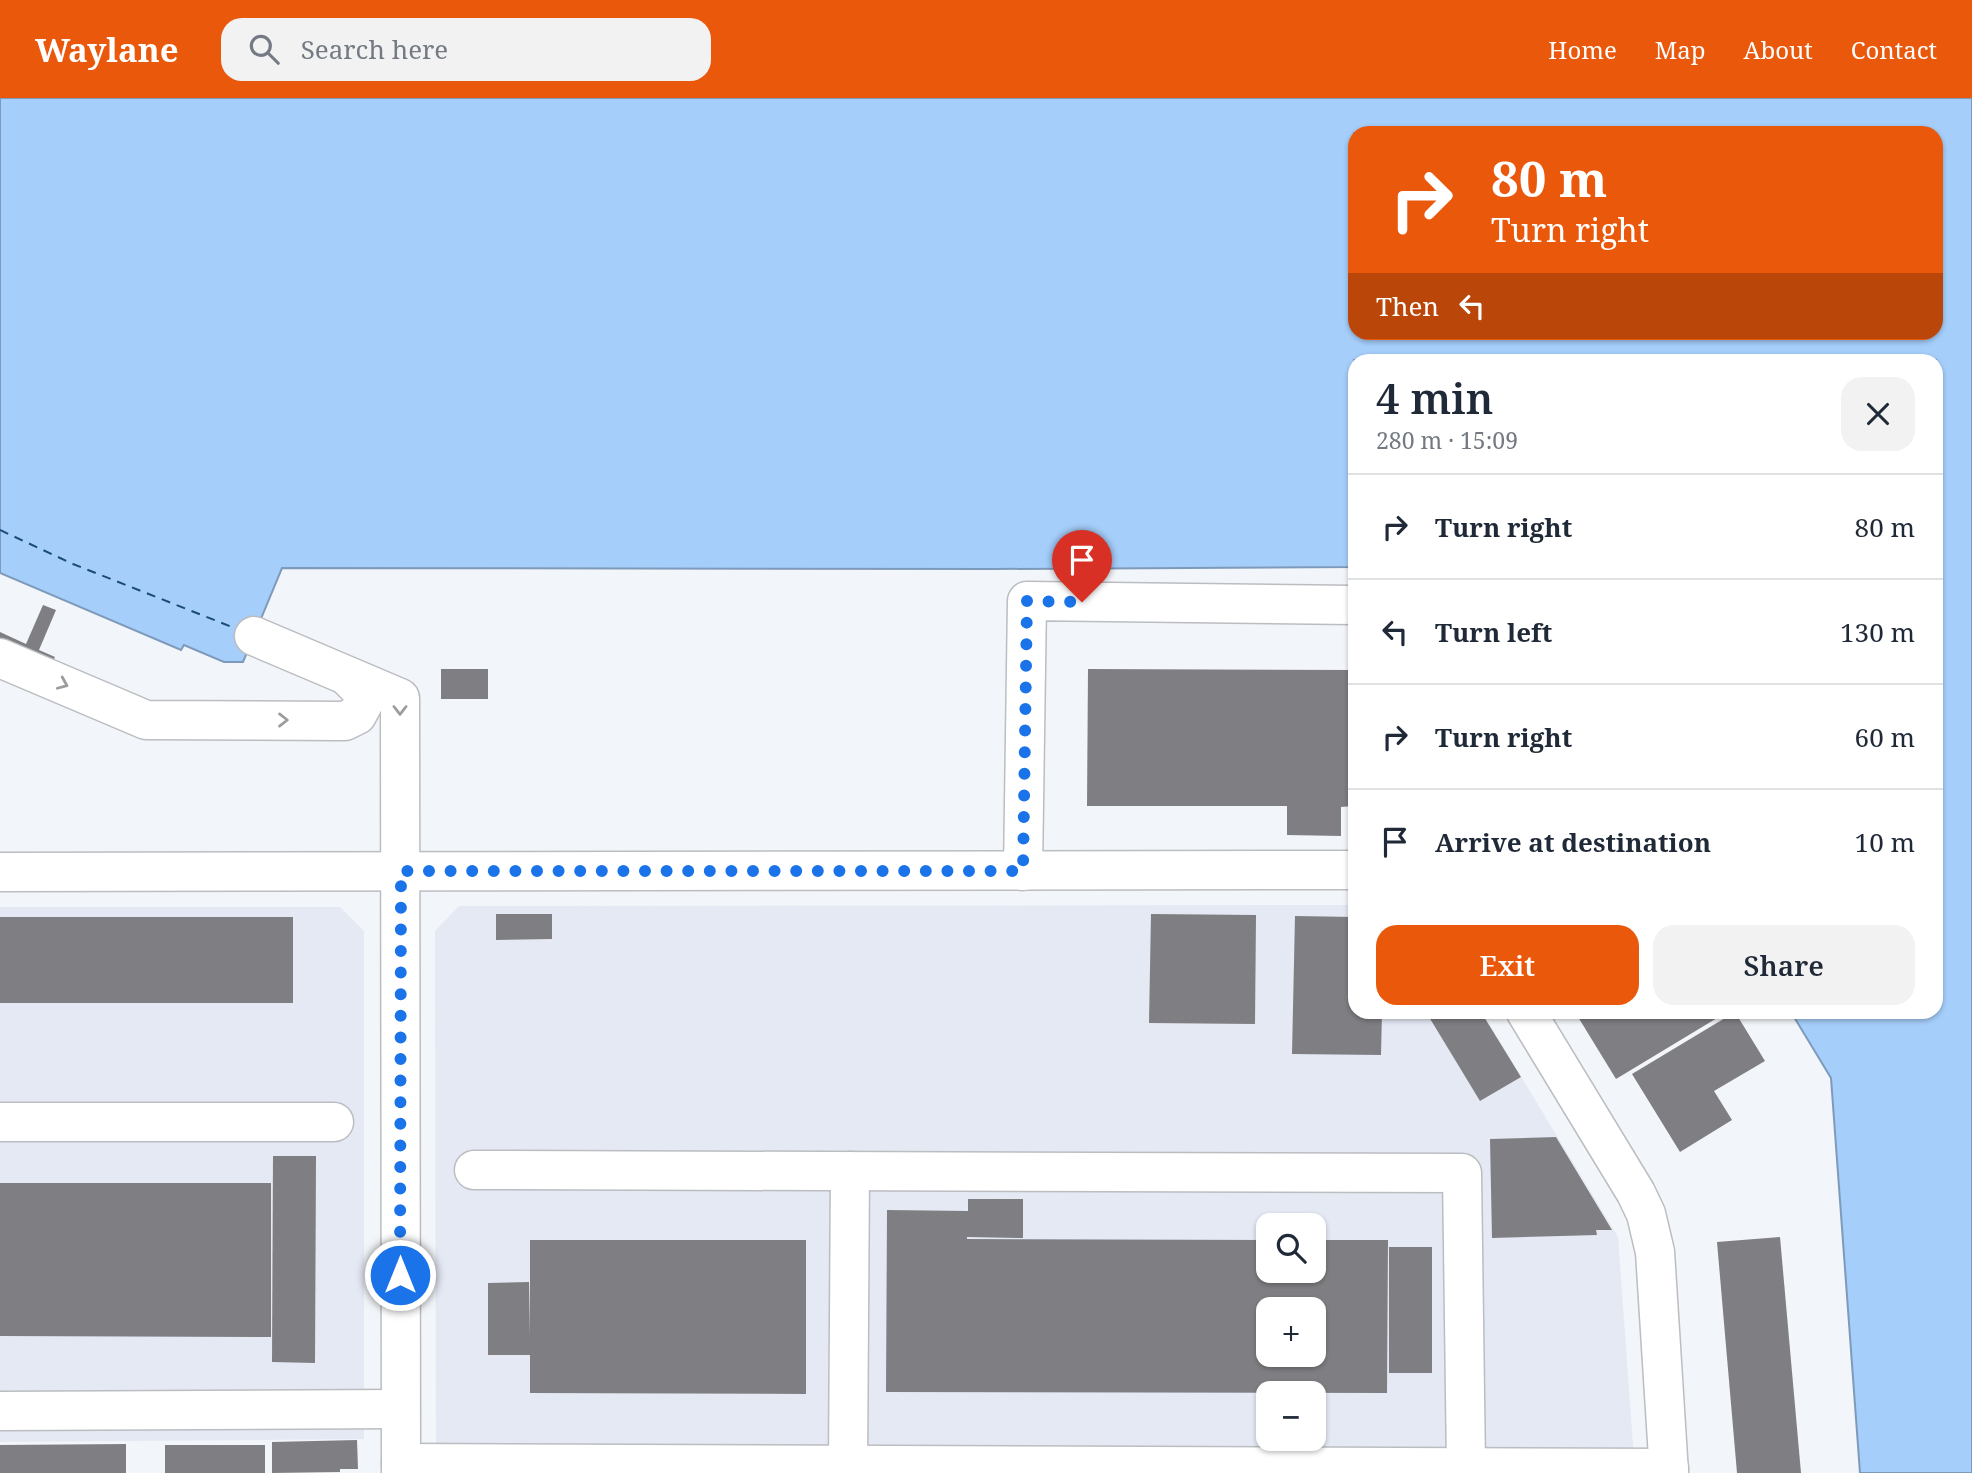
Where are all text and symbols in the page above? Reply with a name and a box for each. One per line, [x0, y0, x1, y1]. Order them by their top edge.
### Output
search box [221, 18, 711, 81]
text: Waylane [35, 27, 179, 72]
icon: search [245, 30, 283, 68]
text: Search here [301, 31, 448, 67]
text: Home [1548, 33, 1617, 66]
text: Map [1655, 33, 1706, 66]
text: About [1744, 33, 1813, 66]
text: Contact [1851, 33, 1937, 66]
text: 80 m [1491, 145, 1607, 211]
icon: right [1376, 154, 1467, 245]
text: Turn right [1491, 208, 1649, 251]
icon: left [1453, 287, 1491, 325]
text: Then [1376, 288, 1439, 324]
text: 4 min [1376, 369, 1493, 426]
button: close [1841, 377, 1915, 451]
text: 280 m · 15:09 [1376, 424, 1518, 456]
icon: right [1376, 508, 1414, 546]
text: Turn right [1435, 509, 1572, 545]
text: 80 m [1855, 509, 1915, 545]
pin [1052, 530, 1112, 602]
icon: arrive [1063, 541, 1101, 579]
icon: left [1376, 613, 1414, 651]
text: Turn left [1435, 614, 1552, 650]
text: 130 m [1840, 614, 1915, 650]
one-way arrow [56, 676, 68, 690]
one-way arrow [392, 705, 408, 716]
one-way arrow [278, 712, 289, 728]
icon: right [1376, 718, 1414, 756]
text: Turn right [1435, 719, 1572, 755]
text: 60 m [1855, 719, 1915, 755]
icon: arrive [1376, 823, 1414, 861]
text: Arrive at destination [1435, 824, 1711, 860]
text: 10 m [1855, 824, 1915, 860]
button: Exit [1376, 925, 1639, 1005]
button: Share [1653, 925, 1915, 1005]
map controls [1256, 1213, 1326, 1451]
button: search [1256, 1213, 1326, 1283]
position arrow [363, 1238, 437, 1312]
button: + [1256, 1297, 1326, 1367]
button: − [1256, 1381, 1326, 1451]

